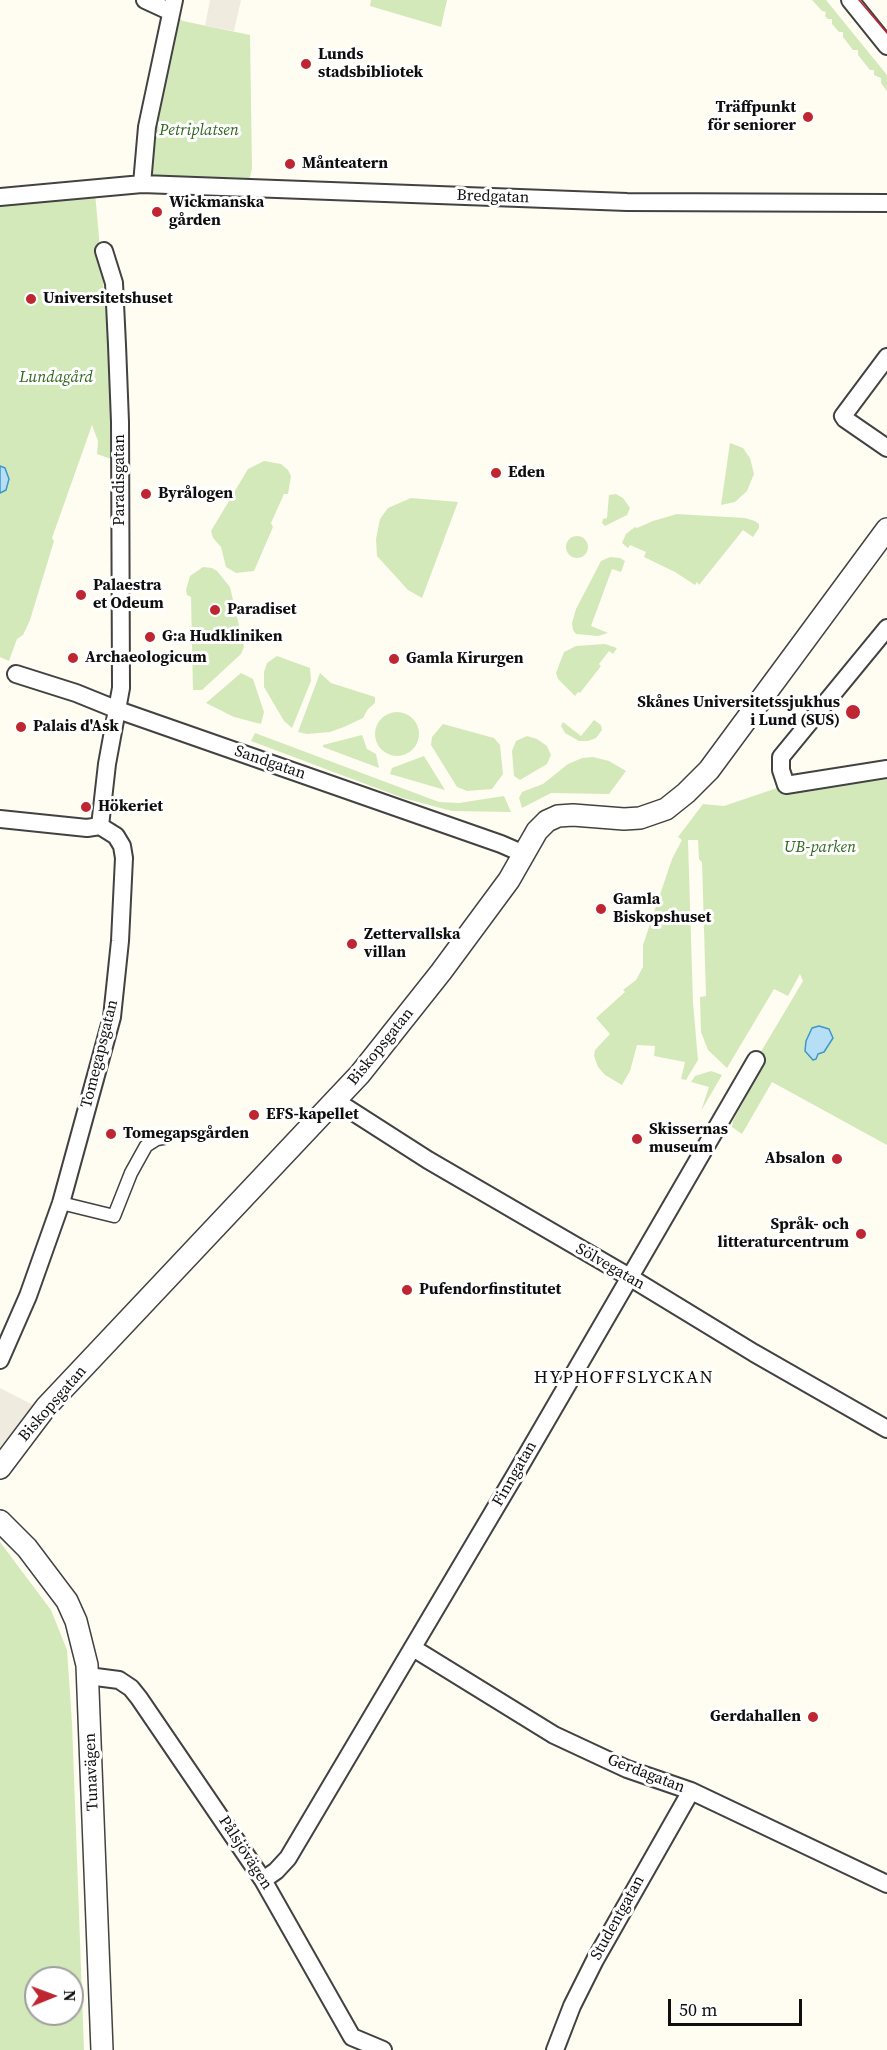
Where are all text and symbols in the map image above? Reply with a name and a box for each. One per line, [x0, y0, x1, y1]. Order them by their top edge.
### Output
place label: Lunds stadsbibliotek [318, 45, 423, 83]
marker: Lunds stadsbibliotek [299, 57, 313, 71]
place label: Träffpunkt för seniorer [708, 98, 796, 136]
marker: Träffpunkt för seniorer [801, 110, 815, 124]
park label: Petriplatsen [159, 121, 239, 141]
place label: Månteatern [302, 154, 388, 174]
marker: Månteatern [283, 157, 297, 171]
street label: Bredgatan [456, 186, 530, 208]
place label: Wickmanska gården [169, 193, 264, 231]
marker: Wickmanska gården [150, 205, 164, 219]
place label: Universitetshuset [43, 289, 173, 309]
marker: Universitetshuset [24, 292, 38, 306]
park label: Lundagård [19, 368, 93, 388]
street label: Paradisgatan [110, 434, 130, 526]
place label: Eden [508, 463, 545, 483]
marker: Eden [489, 466, 503, 480]
place label: Byrålogen [158, 484, 233, 504]
marker: Byrålogen [139, 487, 153, 501]
place label: Palaestra et Odeum [93, 576, 164, 614]
marker: Palaestra et Odeum [74, 588, 88, 602]
place label: Paradiset [227, 600, 296, 620]
marker: Paradiset [208, 603, 222, 617]
place label: G:a Hudkliniken [162, 627, 283, 647]
marker: G:a Hudkliniken [143, 630, 157, 644]
place label: Archaeologicum [85, 648, 207, 668]
place label: Gamla Kirurgen [406, 649, 524, 669]
marker: Archaeologicum [66, 651, 80, 665]
marker: Gamla Kirurgen [387, 652, 401, 666]
place label: Skånes Universitetssjukhus i Lund (SUS) [637, 693, 840, 731]
marker: Skånes Universitetssjukhus i Lund (SUS) [844, 703, 862, 721]
place label: Palais d'Ask [33, 717, 119, 737]
marker: Palais d'Ask [14, 720, 28, 734]
street label: Sandgatan [232, 742, 308, 784]
place label: Hökeriet [98, 797, 163, 817]
marker: Hökeriet [79, 800, 93, 814]
park label: UB-parken [784, 838, 856, 858]
place label: Gamla Biskopshuset [613, 890, 711, 928]
marker: Gamla Biskopshuset [594, 902, 608, 916]
place label: Zettervallska villan [364, 925, 460, 963]
marker: Zettervallska villan [345, 937, 359, 951]
street label: Tomegapsgatan [77, 998, 123, 1110]
street label: Biskopsgatan [344, 1004, 418, 1090]
place label: EFS-kapellet [266, 1105, 359, 1125]
marker: EFS-kapellet [247, 1108, 261, 1122]
place label: Skissernas museum [649, 1120, 728, 1158]
place label: Tomegapsgården [123, 1124, 249, 1144]
marker: Tomegapsgården [104, 1127, 118, 1141]
marker: Skissernas museum [630, 1132, 644, 1146]
place label: Absalon [765, 1149, 825, 1169]
marker: Absalon [830, 1152, 844, 1166]
place label: Språk- och litteraturcentrum [717, 1215, 849, 1253]
marker: Språk- och litteraturcentrum [854, 1227, 868, 1241]
street label: Sölvegatan [572, 1240, 648, 1294]
place label: Pufendorfinstitutet [419, 1280, 561, 1300]
marker: Pufendorfinstitutet [400, 1283, 414, 1297]
street label: Biskopsgatan [15, 1362, 91, 1446]
district label: HYPHOFFSLYCKAN [534, 1367, 714, 1389]
street label: Finngatan [489, 1438, 541, 1510]
place label: Gerdahallen [710, 1707, 801, 1727]
marker: Gerdahallen [806, 1710, 820, 1724]
street label: Tunavägen [81, 1733, 103, 1811]
street label: Gerdagatan [604, 1750, 688, 1798]
street label: Pålsjövägen [214, 1812, 276, 1894]
street label: Studentgatan [587, 1872, 649, 1964]
north arrow [24, 1966, 84, 2026]
scale bar [671, 1987, 804, 2025]
text: N [59, 1990, 81, 2002]
text: 50 m [679, 1997, 717, 2022]

